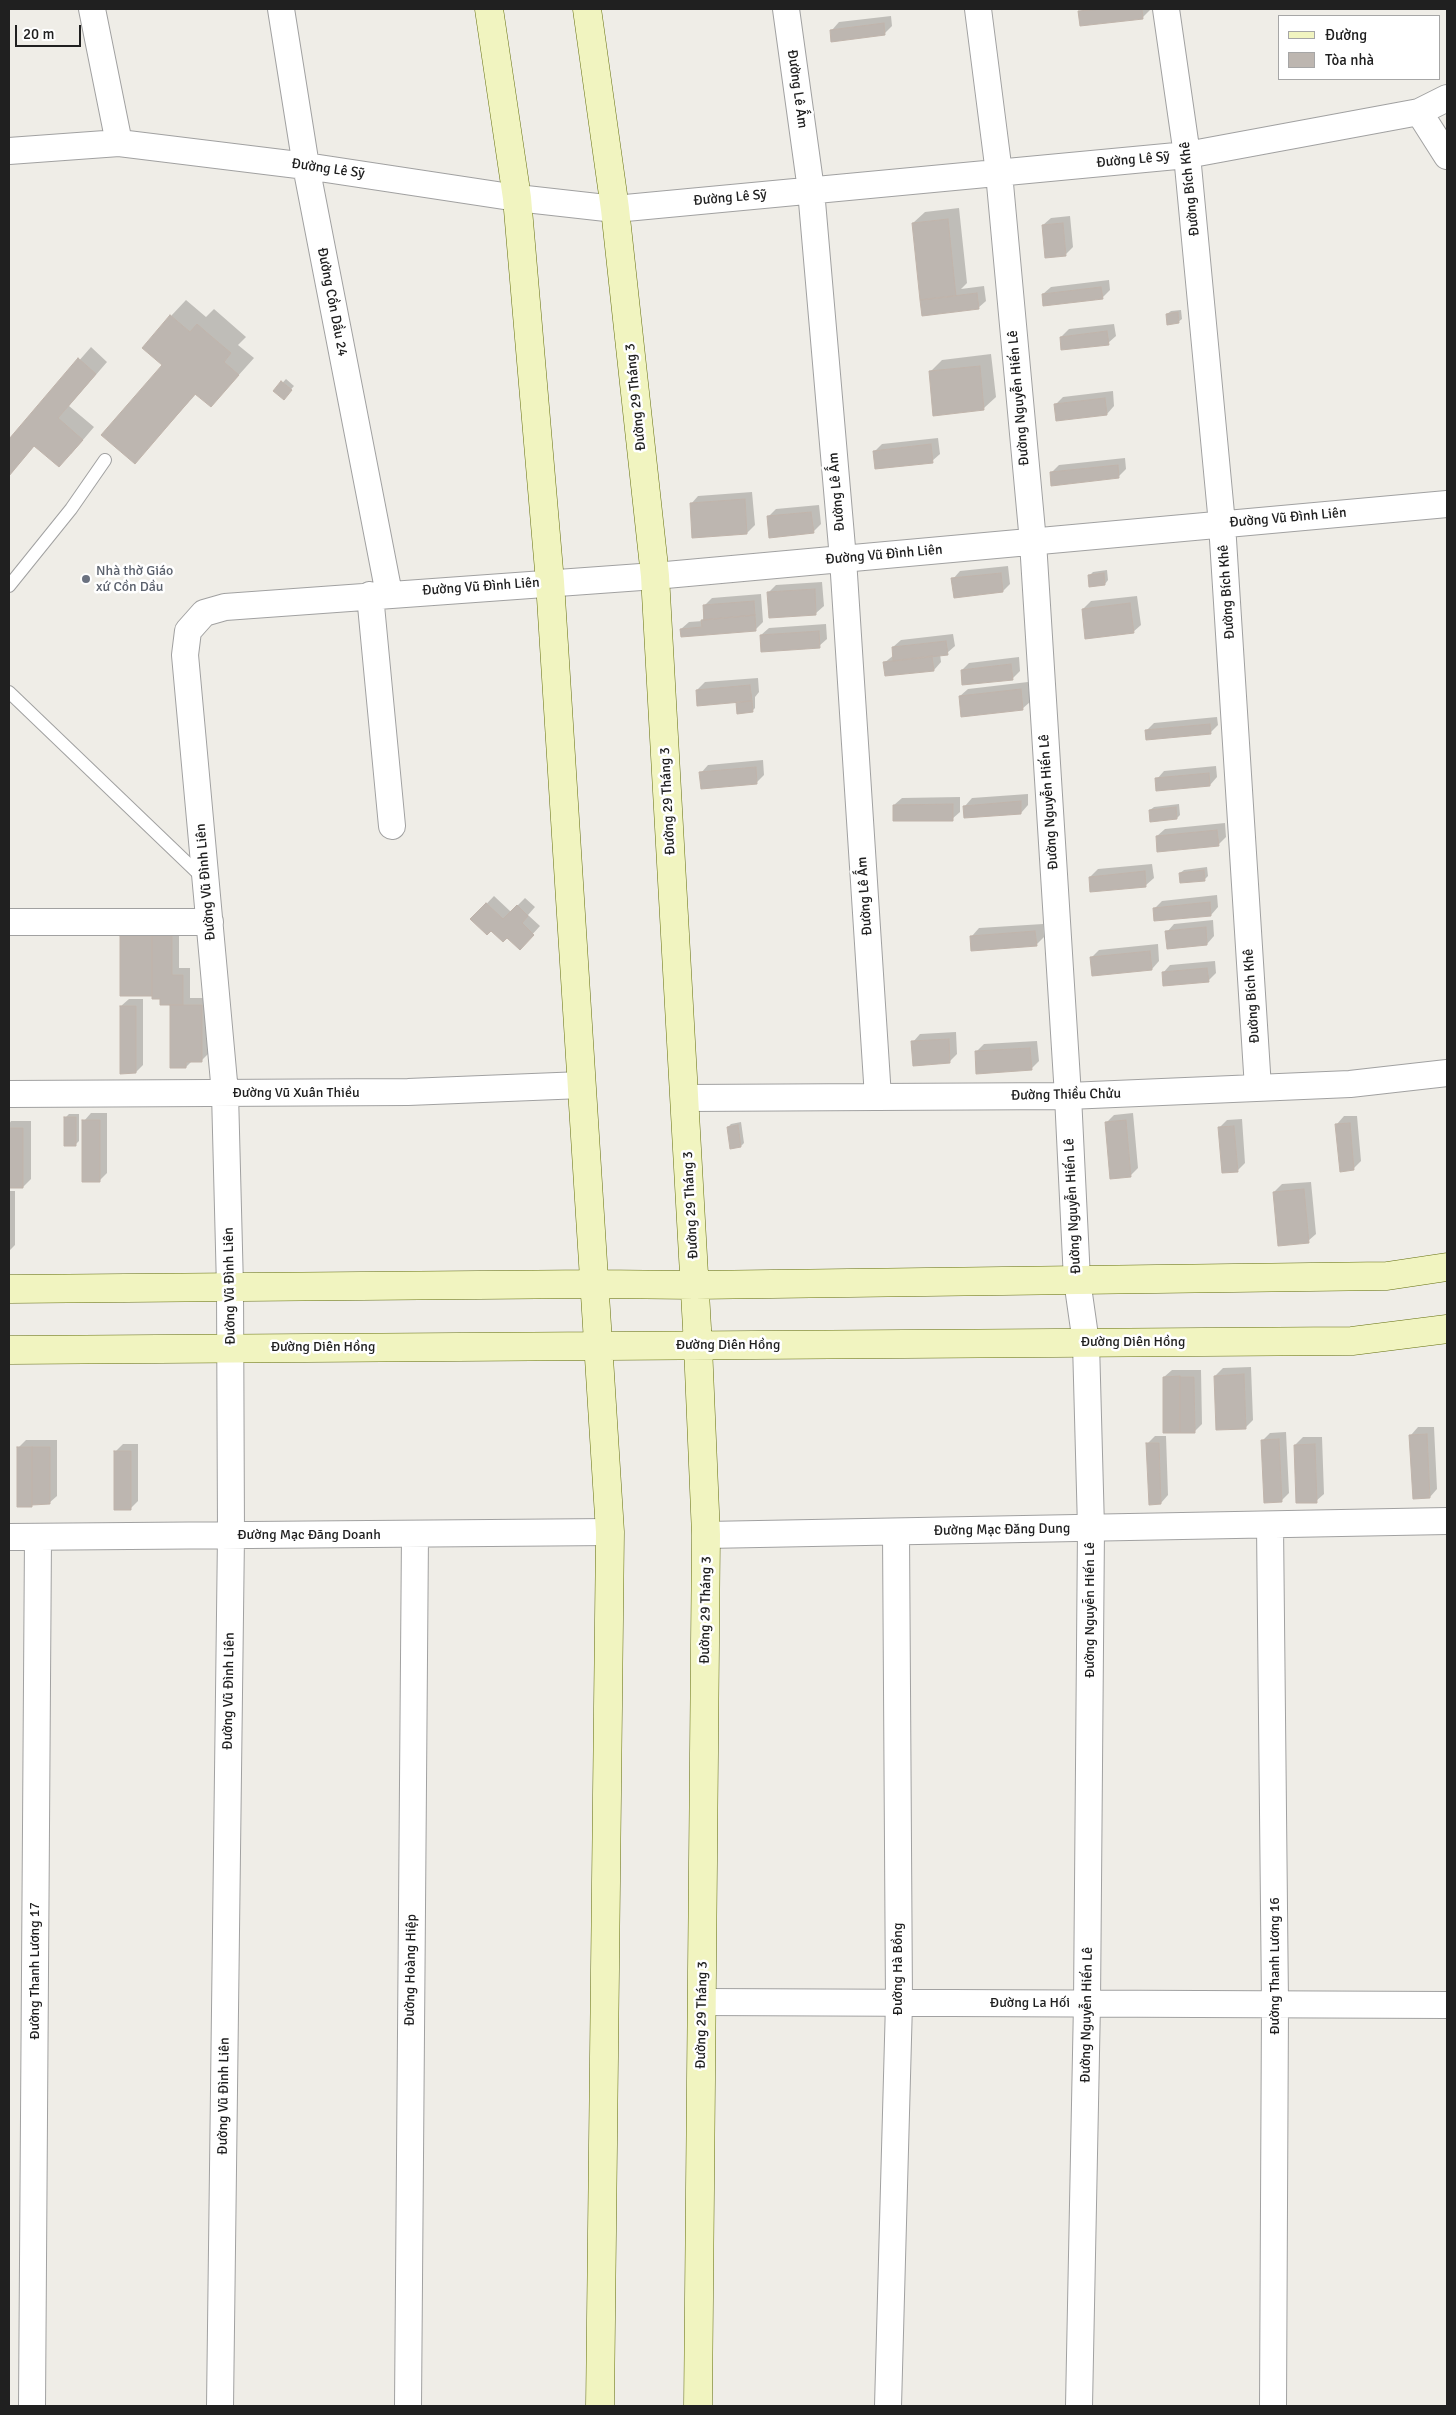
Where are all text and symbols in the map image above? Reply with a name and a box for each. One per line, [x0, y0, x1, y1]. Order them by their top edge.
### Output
scale bar [18, 15, 84, 47]
legend [1278, 15, 1441, 80]
text: 20 m [23, 25, 54, 43]
text: Đường [1325, 26, 1367, 44]
street label: Đường Lê Ấm [783, 49, 811, 129]
text: Tòa nhà [1325, 51, 1374, 69]
street label: Đường Bích Khê [1177, 141, 1203, 237]
street label: Đường Lê Sỹ [1096, 148, 1170, 172]
street label: Đường Lê Sỹ [290, 156, 366, 182]
street label: Đường Lê Sỹ [693, 186, 767, 210]
street label: Đường Cồn Dầu 24 [313, 246, 351, 358]
street label: Đường Nguyễn Hiến Lê [1005, 330, 1033, 466]
street label: Đường 29 Tháng 3 [622, 342, 650, 452]
street label: Đường Lê Ấm [825, 452, 849, 532]
street label: Đường Vũ Đình Liên [1229, 505, 1347, 531]
street label: Đường Vũ Đình Liên [825, 542, 943, 568]
street label: Đường Bích Khê [1215, 544, 1239, 640]
place label: Nhà thờ Giáo xứ Cồn Dầu [96, 563, 173, 596]
marker: Nhà thờ Giáo xứ Cồn Dầu [80, 573, 92, 585]
street label: Đường Vũ Đình Liên [422, 575, 540, 599]
street label: Đường Nguyễn Hiến Lê [1036, 734, 1062, 870]
street label: Đường 29 Tháng 3 [657, 747, 679, 855]
street label: Đường Vũ Đình Liên [193, 823, 219, 941]
street label: Đường Lê Ấm [854, 856, 876, 936]
street label: Đường Bích Khê [1240, 948, 1264, 1044]
street label: Đường Vũ Xuân Thiều [232, 1085, 360, 1101]
street label: Đường Thiều Chửu [1011, 1086, 1121, 1104]
street label: Đường Nguyễn Hiến Lê [1061, 1138, 1085, 1274]
street label: Đường 29 Tháng 3 [680, 1151, 702, 1259]
street label: Đường Vũ Đình Liên [221, 1227, 239, 1345]
street label: Đường Diên Hồng [1081, 1334, 1185, 1350]
street label: Đường Diên Hồng [676, 1337, 780, 1353]
street label: Đường Diên Hồng [271, 1339, 375, 1355]
street label: Đường Mạc Đăng Dung [934, 1520, 1070, 1540]
street label: Đường Mạc Đăng Doanh [237, 1527, 381, 1543]
street label: Đường Nguyễn Hiến Lê [1082, 1542, 1098, 1678]
street label: Đường 29 Tháng 3 [697, 1556, 715, 1664]
street label: Đường Vũ Đình Liên [220, 1632, 238, 1750]
street label: Đường Thanh Lương 16 [1267, 1897, 1283, 2035]
street label: Đường Thanh Lương 17 [27, 1902, 43, 2040]
street label: Đường Hoàng Hiệp [402, 1914, 420, 2026]
street label: Đường Hà Bồng [890, 1923, 906, 2015]
street label: Đường Nguyễn Hiến Lê [1077, 1947, 1097, 2083]
street label: Đường 29 Tháng 3 [693, 1961, 711, 2069]
street label: Đường La Hối [990, 1995, 1070, 2011]
street label: Đường Vũ Đình Liên [215, 2037, 233, 2155]

